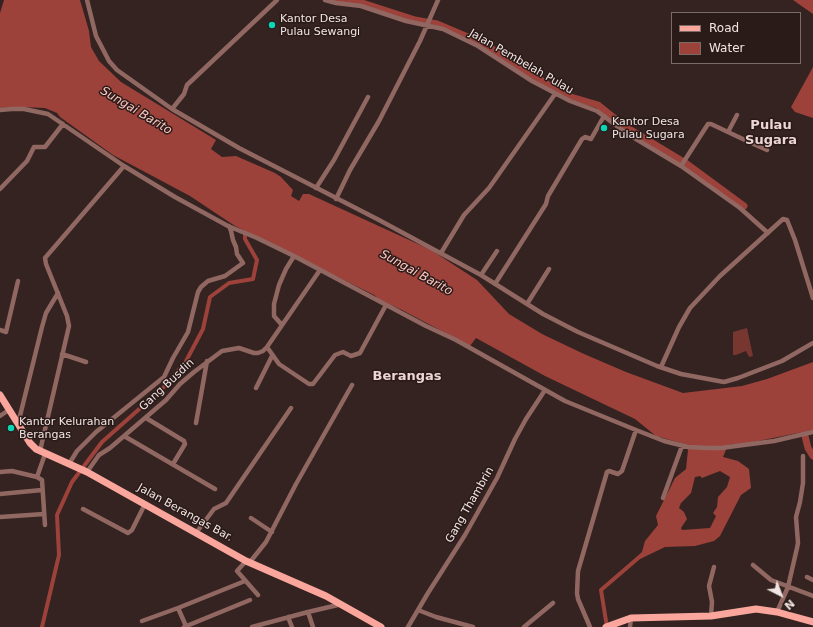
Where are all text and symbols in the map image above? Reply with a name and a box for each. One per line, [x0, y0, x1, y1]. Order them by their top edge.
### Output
place label: Kantor Desa Pulau Sewangi [280, 12, 360, 38]
legend [671, 12, 801, 64]
marker: Kantor Desa Pulau Sewangi [267, 20, 277, 30]
text: Road [709, 21, 739, 35]
street label: Jalan Pembelah Pulau [467, 27, 575, 97]
text: Water [709, 41, 744, 55]
water label: Sungai Barito [98, 84, 174, 138]
place label: Kantor Desa Pulau Sugara [612, 115, 685, 141]
district label: Pulau Sugara [745, 118, 797, 149]
marker: Kantor Desa Pulau Sugara [599, 123, 609, 133]
water label: Sungai Barito [377, 247, 455, 299]
street label: Gang Busdin [137, 356, 197, 414]
district label: Berangas [373, 369, 441, 385]
place label: Kantor Kelurahan Berangas [19, 415, 114, 441]
marker: Kantor Kelurahan Berangas [6, 423, 16, 433]
street label: Gang Thambrin [443, 465, 497, 545]
street label: Jalan Berangas Bar. [135, 481, 235, 545]
north arrow [761, 575, 801, 615]
text: N [782, 596, 797, 612]

